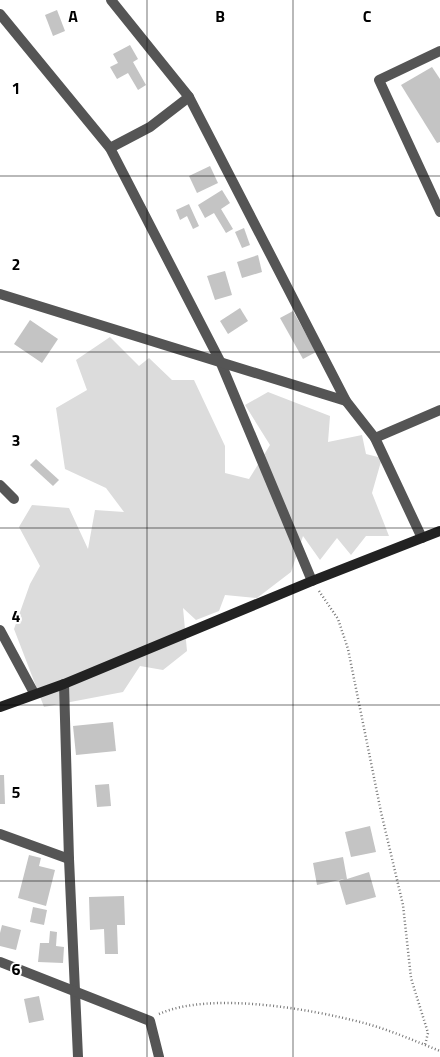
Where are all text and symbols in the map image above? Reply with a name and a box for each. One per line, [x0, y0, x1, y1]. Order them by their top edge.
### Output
text: A [68, 4, 78, 28]
text: B [215, 4, 225, 28]
text: C [363, 4, 372, 28]
text: 1 [12, 76, 20, 100]
text: 2 [12, 252, 20, 276]
text: 3 [12, 428, 20, 452]
text: 4 [12, 604, 21, 628]
text: 5 [12, 780, 21, 804]
text: 6 [12, 957, 21, 981]

